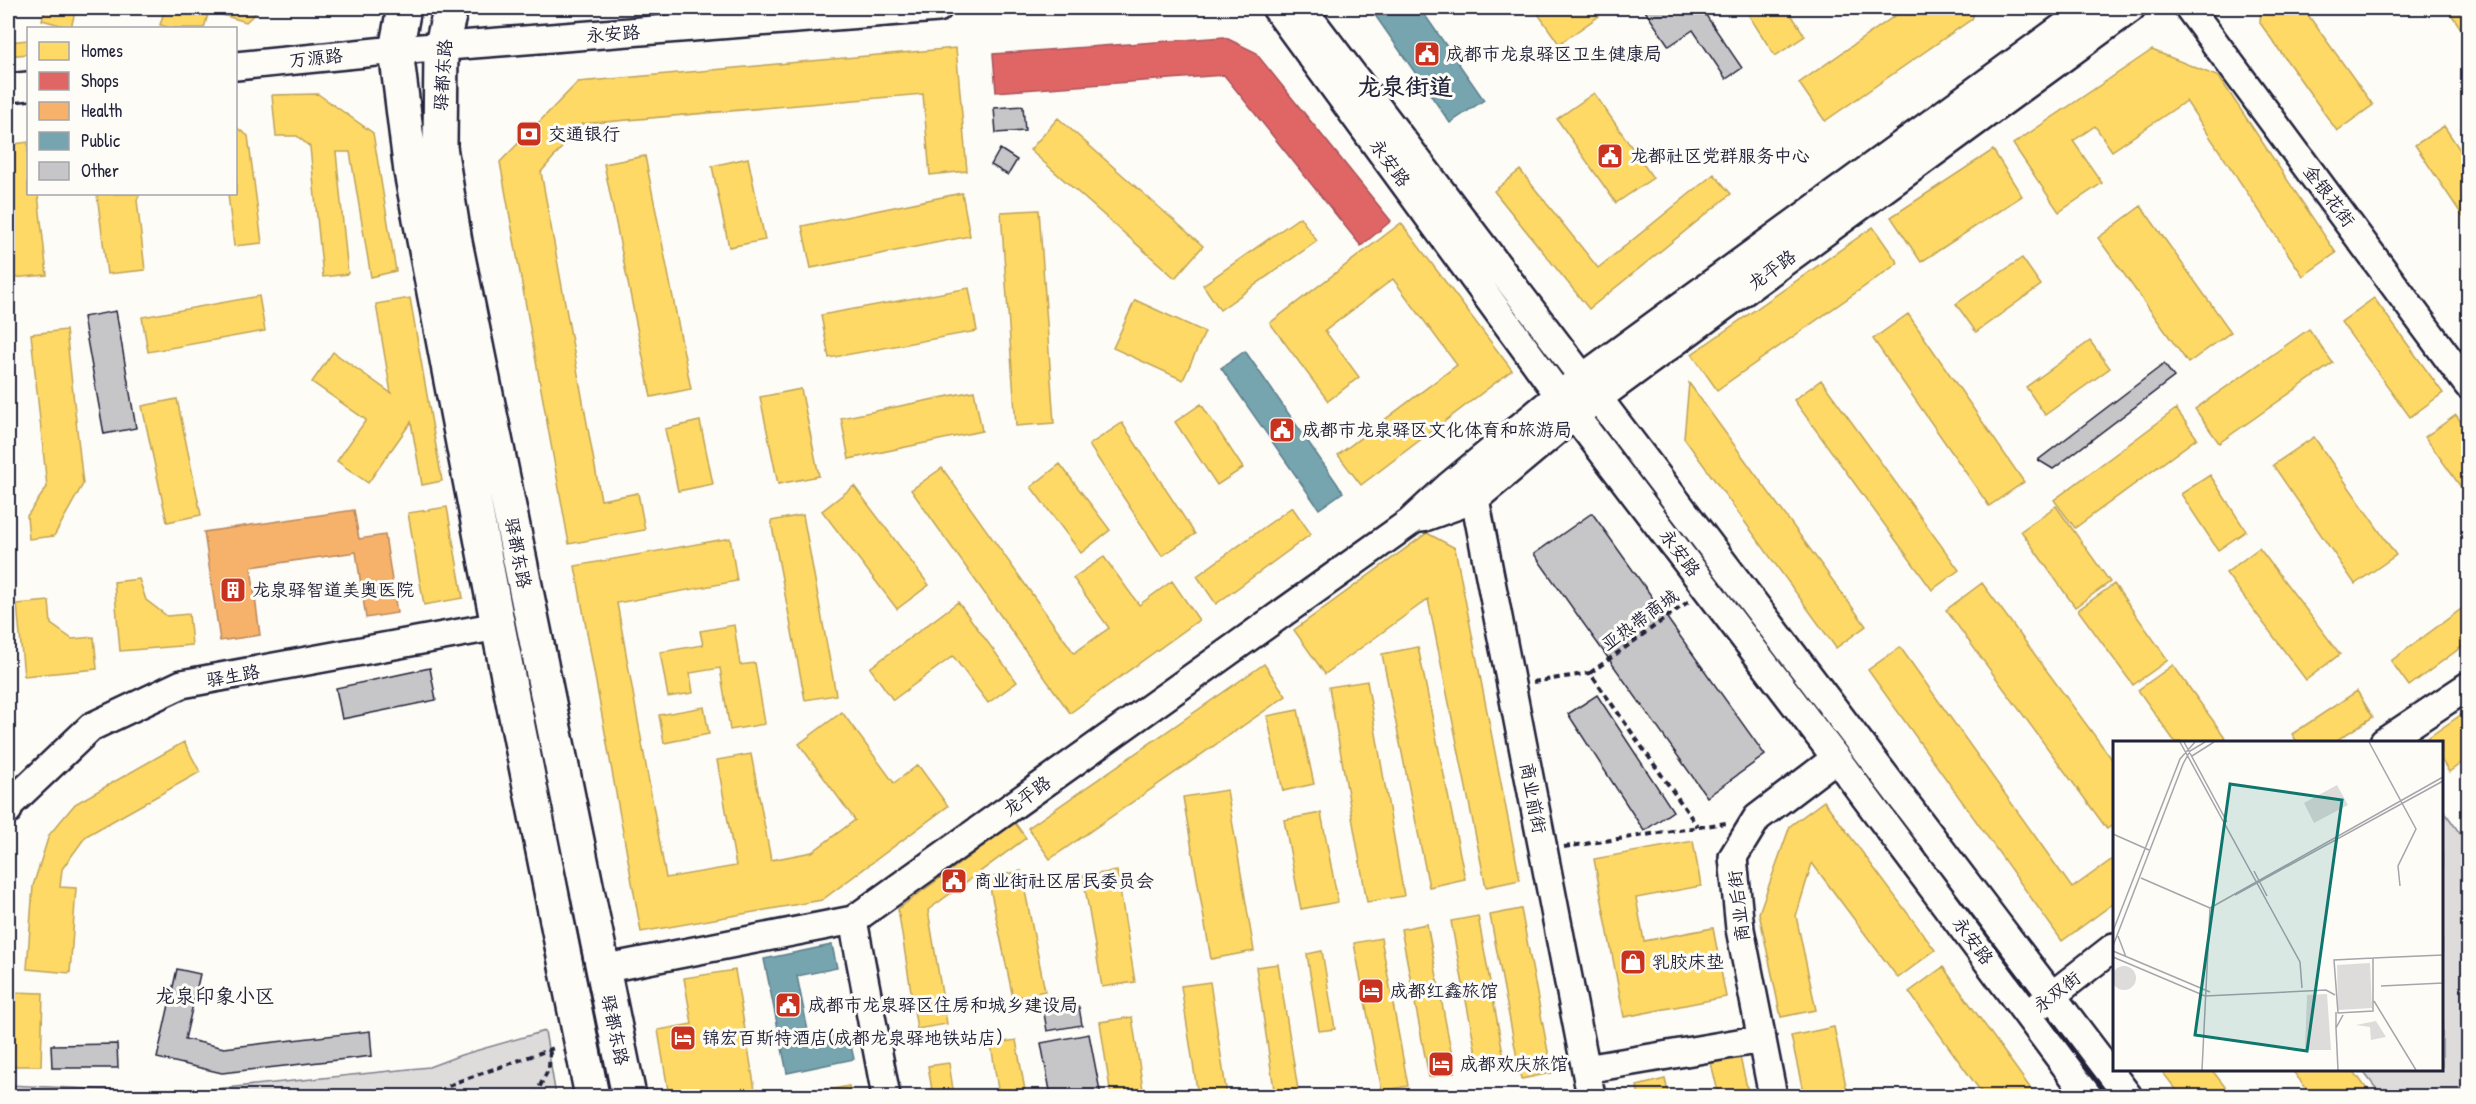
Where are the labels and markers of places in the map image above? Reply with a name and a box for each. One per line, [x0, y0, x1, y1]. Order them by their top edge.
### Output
public building icon: 成都市龙泉驿区卫生健康局 [1412, 39, 1442, 69]
place label: 成都市龙泉驿区卫生健康局 [1446, 41, 1662, 66]
bank icon: 交通银行 [514, 119, 544, 149]
place label: 交通银行 [548, 121, 620, 146]
public building icon: 龙都社区党群服务中心 [1595, 141, 1625, 171]
place label: 龙都社区党群服务中心 [1630, 143, 1810, 168]
public building icon: 成都市龙泉驿区文化体育和旅游局 [1267, 415, 1297, 445]
place label: 成都市龙泉驿区文化体育和旅游局 [1302, 417, 1572, 442]
building icon: 龙泉驿智道美奥医院 [218, 575, 248, 605]
place label: 龙泉驿智道美奥医院 [252, 577, 414, 602]
public building icon: 商业街社区居民委员会 [939, 866, 969, 896]
place label: 商业街社区居民委员会 [974, 868, 1154, 893]
shop icon: 乳胶床垫 [1618, 947, 1648, 977]
place label: 乳胶床垫 [1652, 949, 1724, 974]
hotel icon: 成都红鑫旅馆 [1356, 976, 1386, 1006]
place label: 成都红鑫旅馆 [1390, 978, 1498, 1003]
public building icon: 成都市龙泉驿区住房和城乡建设局 [773, 990, 803, 1020]
place label: 成都市龙泉驿区住房和城乡建设局 [808, 992, 1078, 1017]
hotel icon: 锦宏百斯特酒店(成都龙泉驿地铁站店) [668, 1023, 698, 1053]
place label: 锦宏百斯特酒店(成都龙泉驿地铁站店) [702, 1025, 1003, 1050]
hotel icon: 成都欢庆旅馆 [1426, 1049, 1456, 1079]
place label: 成都欢庆旅馆 [1460, 1051, 1568, 1076]

